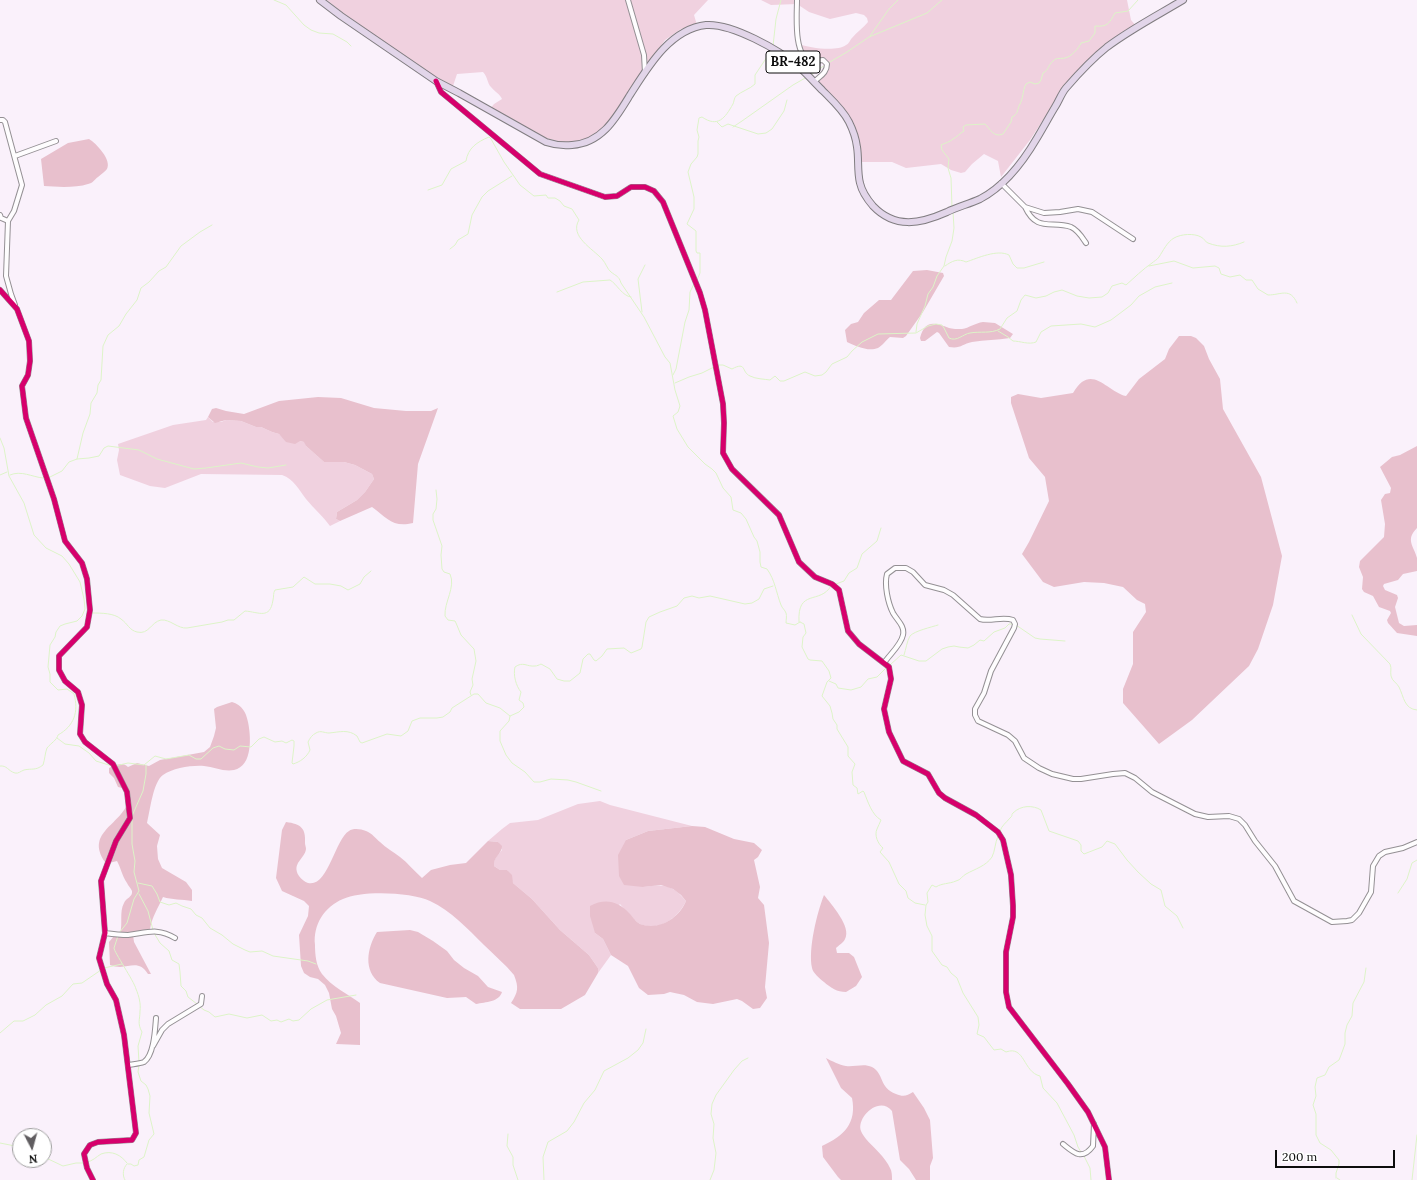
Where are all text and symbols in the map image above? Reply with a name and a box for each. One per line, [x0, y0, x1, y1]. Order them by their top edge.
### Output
road number: BR-482 [766, 51, 820, 73]
north arrow [12, 1128, 52, 1168]
scale bar [1277, 1142, 1397, 1168]
text: 200 m [1282, 1149, 1317, 1164]
text: N [28, 1152, 38, 1166]

